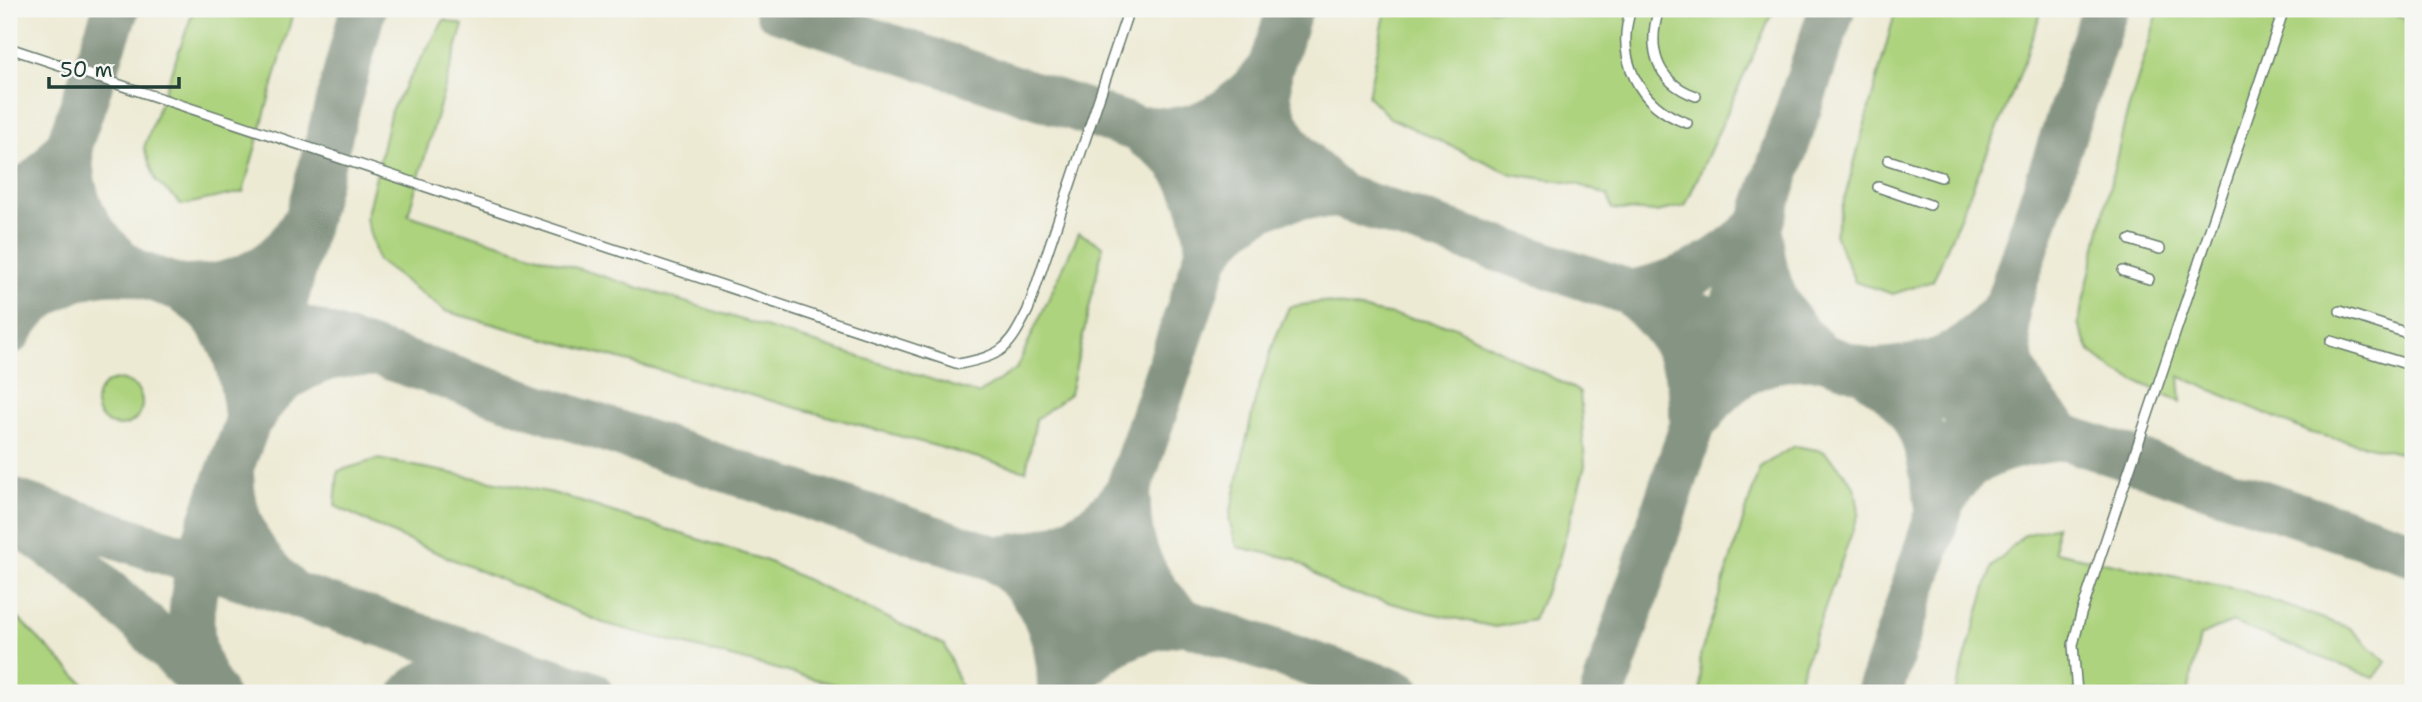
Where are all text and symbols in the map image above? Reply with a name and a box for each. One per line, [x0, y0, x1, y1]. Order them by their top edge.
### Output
scale bar [49, 46, 178, 90]
text: 50 m [60, 56, 113, 84]

